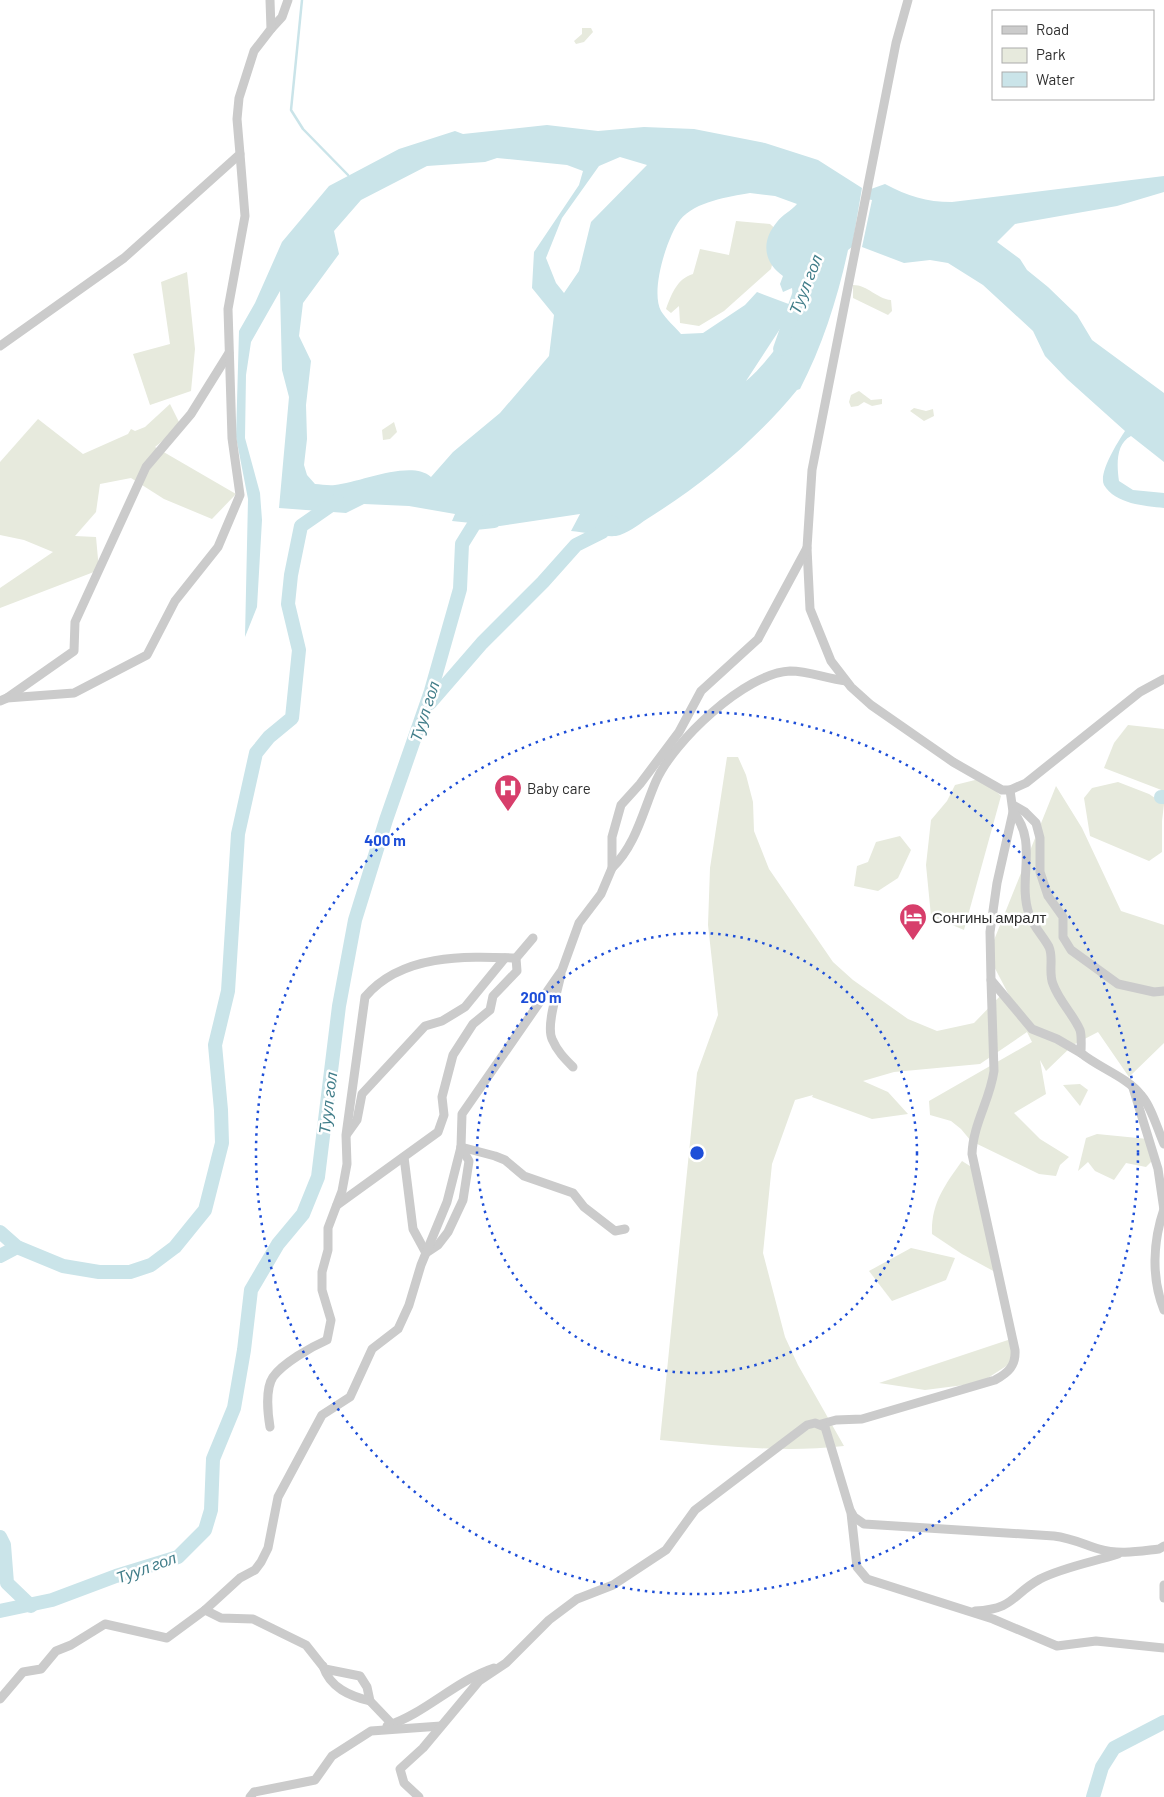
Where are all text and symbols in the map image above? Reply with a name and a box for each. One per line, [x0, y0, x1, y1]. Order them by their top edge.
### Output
legend [992, 10, 1154, 100]
text: Road [1036, 20, 1069, 38]
text: Park [1036, 45, 1066, 63]
text: Water [1036, 70, 1075, 88]
water label: Туул гол [784, 251, 826, 317]
water label: Туул гол [405, 678, 443, 744]
hospital icon: Baby care [493, 773, 523, 812]
place label: Baby care [527, 779, 591, 797]
text: 400 m [364, 831, 406, 849]
hotel icon: Сонгины амралт [898, 902, 928, 941]
place label: Сонгины амралт [932, 908, 1046, 926]
text: 200 m [520, 988, 562, 1006]
water label: Туул гол [314, 1071, 340, 1135]
centre of rings [688, 1144, 706, 1162]
water label: Туул гол [113, 1547, 179, 1587]

